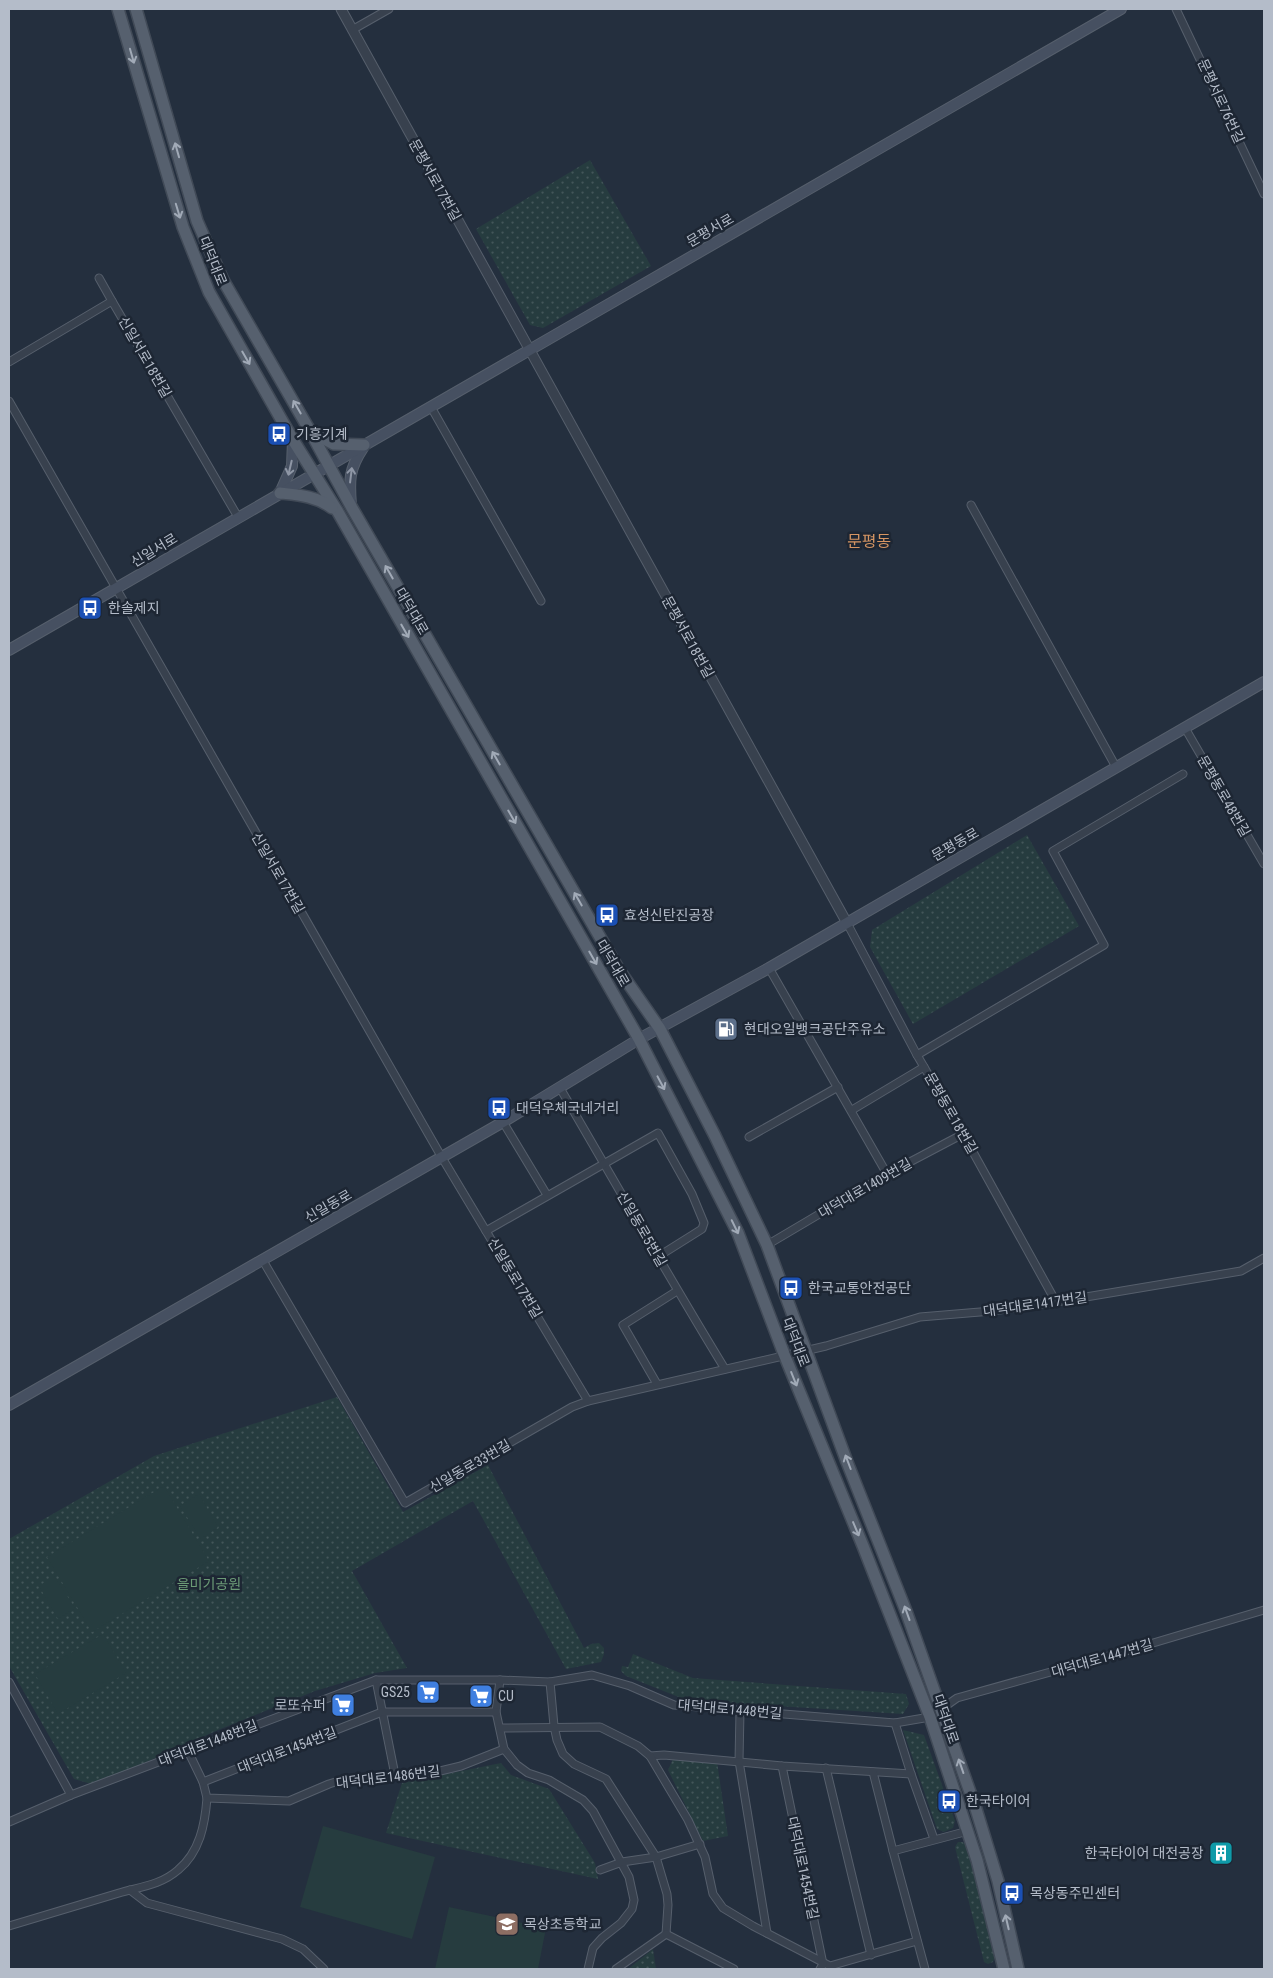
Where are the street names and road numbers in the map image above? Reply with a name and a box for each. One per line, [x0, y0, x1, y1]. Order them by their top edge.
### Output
street label: 문평서로76번길 [1194, 56, 1248, 146]
street label: 문평서로17번길 [406, 136, 464, 224]
street label: 문평서로 [684, 210, 736, 250]
street label: 대덕대로 [196, 234, 230, 288]
street label: 신일서로18번길 [115, 314, 175, 400]
street label: 신일서로 [128, 530, 180, 570]
street label: 대덕대로 [392, 585, 432, 637]
street label: 문평서로18번길 [659, 593, 717, 681]
street label: 문평동로48번길 [1194, 753, 1254, 839]
street label: 문평동로 [929, 824, 981, 864]
street label: 신일서로17번길 [248, 830, 308, 916]
street label: 대덕대로 [593, 937, 633, 989]
street label: 문평동로18번길 [921, 1070, 981, 1156]
street label: 대덕대로1409번길 [816, 1155, 914, 1221]
street label: 신일동로 [302, 1186, 354, 1226]
street label: 신일동로5번길 [614, 1189, 670, 1269]
street label: 신일동로17번길 [485, 1235, 545, 1321]
street label: 대덕대로1417번길 [982, 1289, 1088, 1319]
street label: 대덕대로 [779, 1315, 813, 1369]
street label: 신일동로33번길 [427, 1436, 513, 1496]
street label: 대덕대로1447번길 [1049, 1636, 1155, 1680]
street label: 대덕대로 [930, 1692, 962, 1746]
street label: 대덕대로1448번길 [677, 1696, 783, 1722]
street label: 대덕대로1448번길 [156, 1717, 260, 1769]
street label: 대덕대로1454번길 [235, 1724, 339, 1776]
street label: 대덕대로1486번길 [335, 1763, 441, 1791]
street label: 대덕대로1454번길 [784, 1815, 822, 1921]

